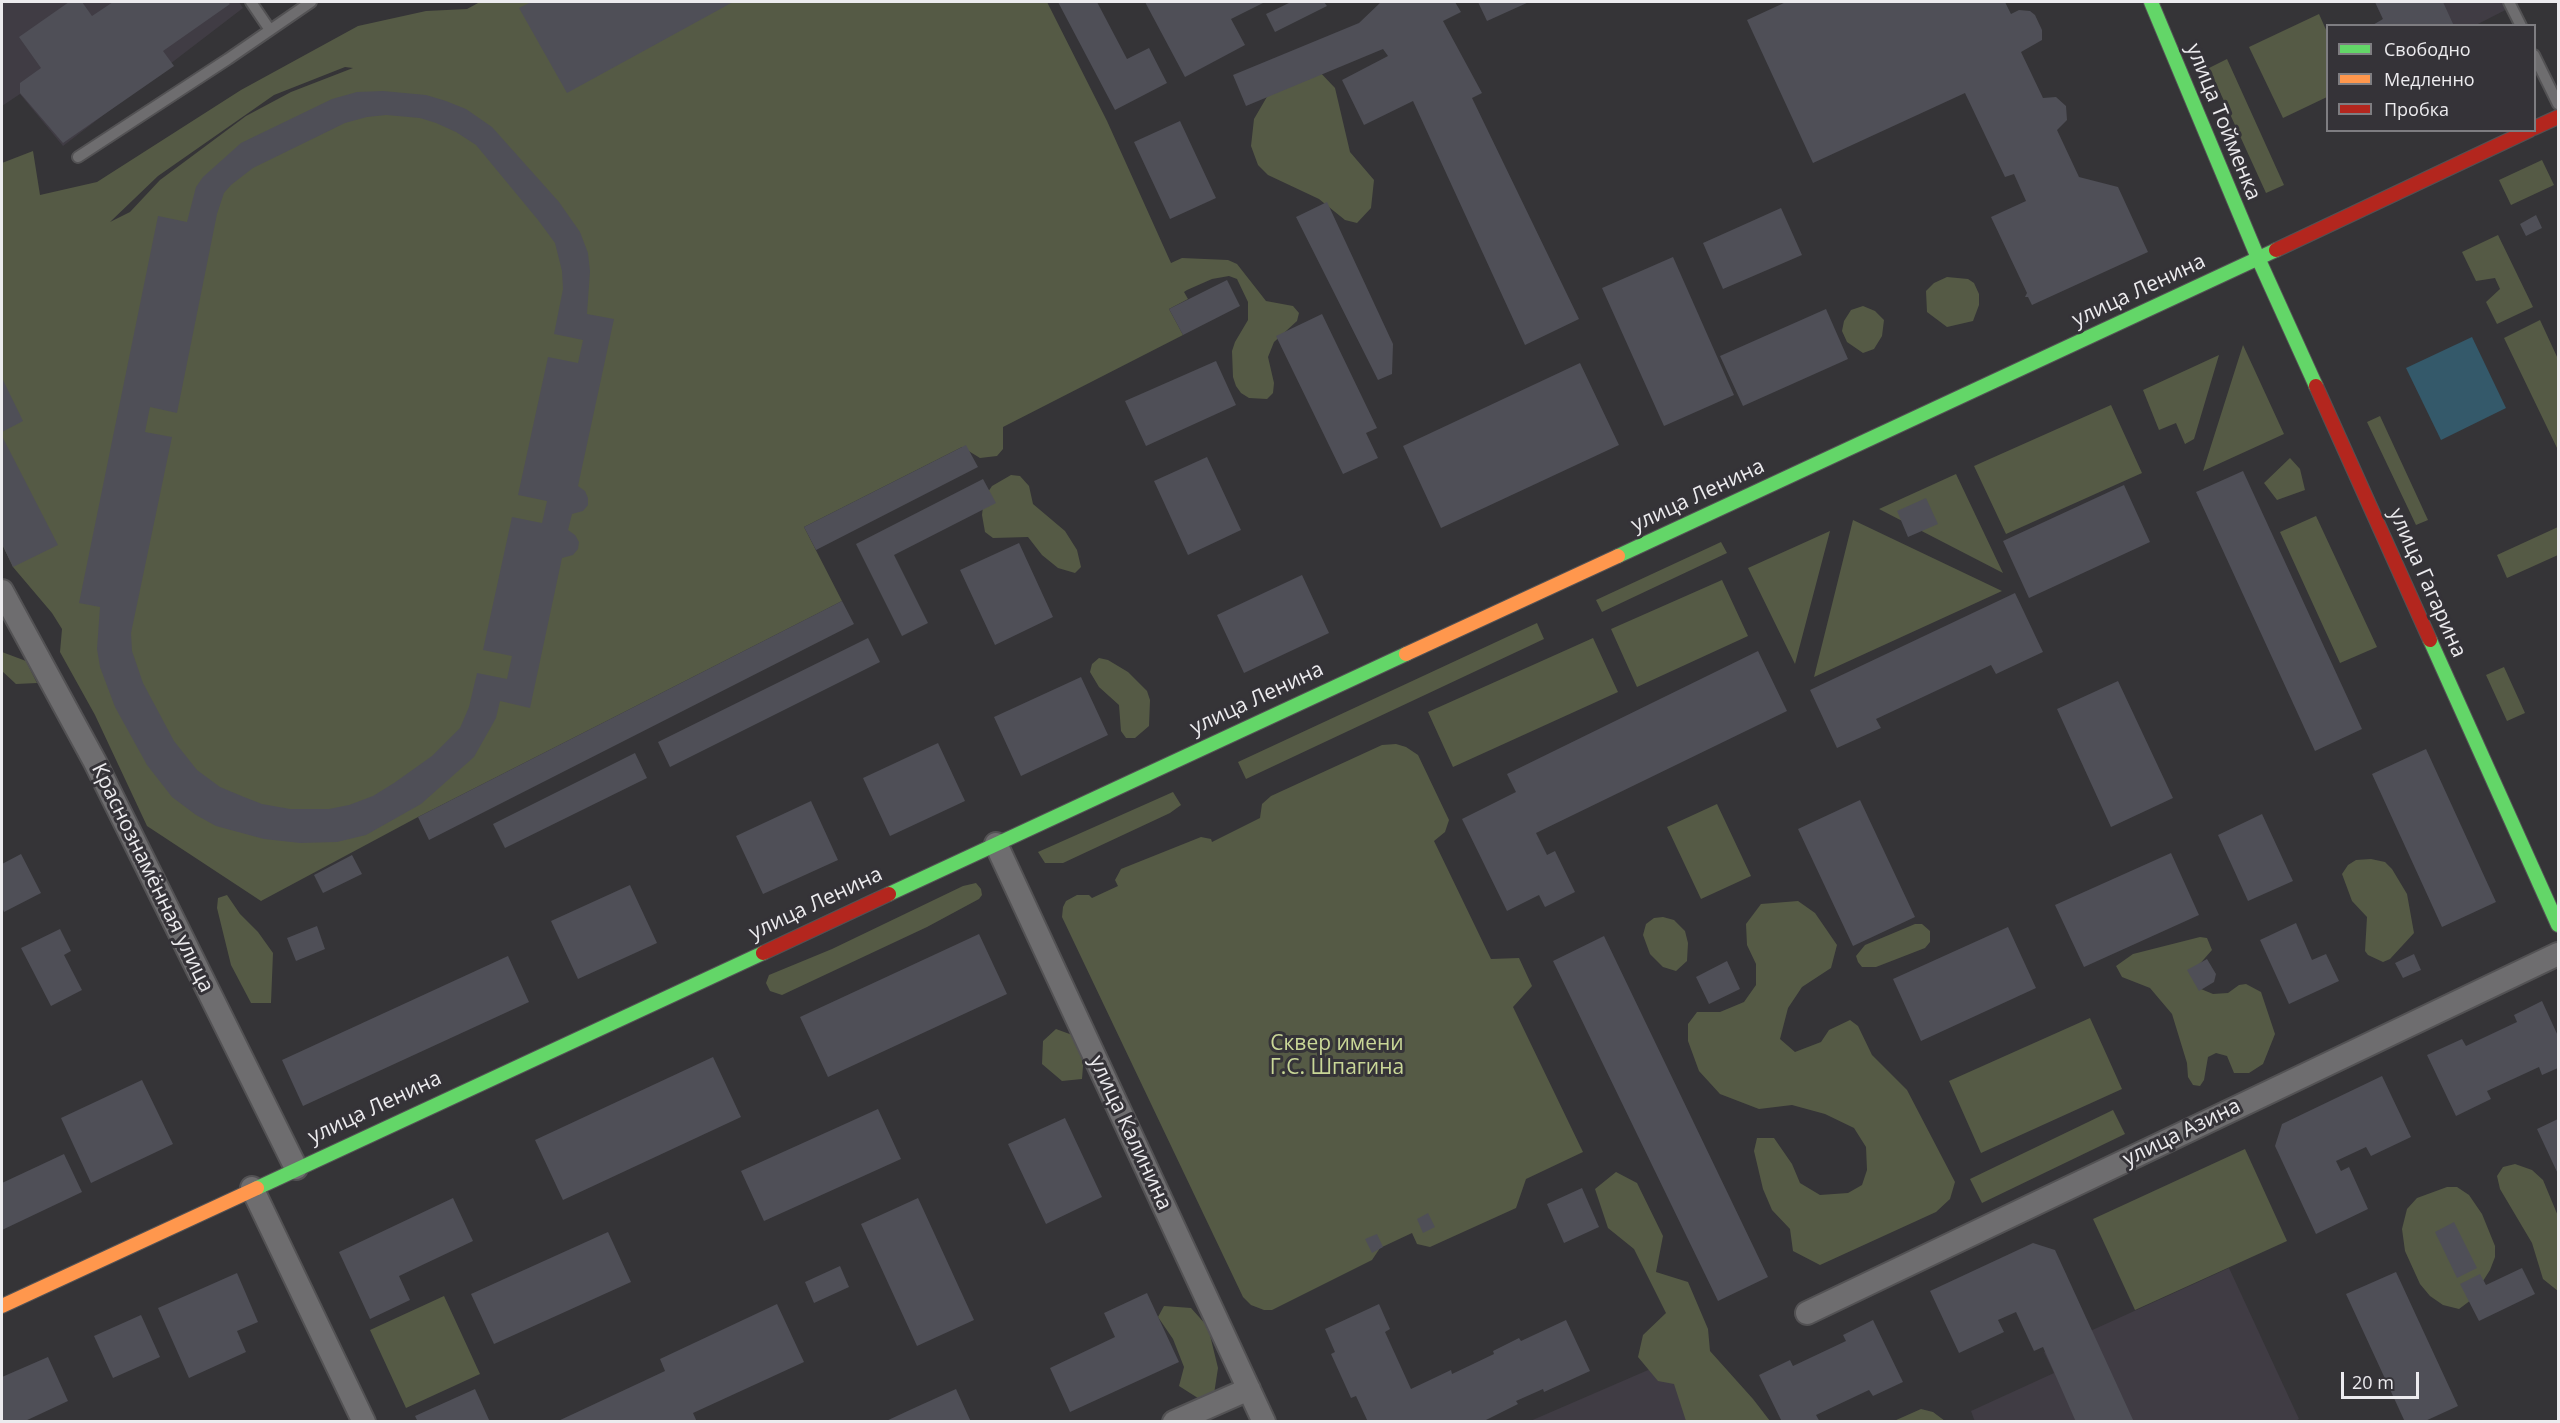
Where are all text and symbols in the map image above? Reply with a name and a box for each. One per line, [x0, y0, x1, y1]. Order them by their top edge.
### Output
legend [2326, 24, 2536, 132]
text: Свободно [2384, 37, 2471, 61]
street label: улица Тойменка [2180, 40, 2266, 204]
text: Медленно [2384, 67, 2475, 91]
text: Пробка [2384, 97, 2449, 121]
street label: улица Ленина [2068, 249, 2210, 333]
street label: улица Ленина [1627, 454, 1769, 538]
street label: улица Гагарина [2383, 505, 2471, 661]
street label: улица Ленина [1186, 657, 1328, 741]
street label: Краснознамённая улица [86, 759, 218, 997]
street label: улица Ленина [745, 862, 887, 946]
park label: Сквер имени Г.С. Шпагина [1270, 1031, 1404, 1081]
street label: улица Калинина [1083, 1052, 1177, 1214]
street label: улица Ленина [304, 1066, 446, 1150]
street label: улица Азина [2119, 1094, 2245, 1172]
scale bar [2344, 1360, 2422, 1398]
text: 20 m [2352, 1370, 2394, 1394]

